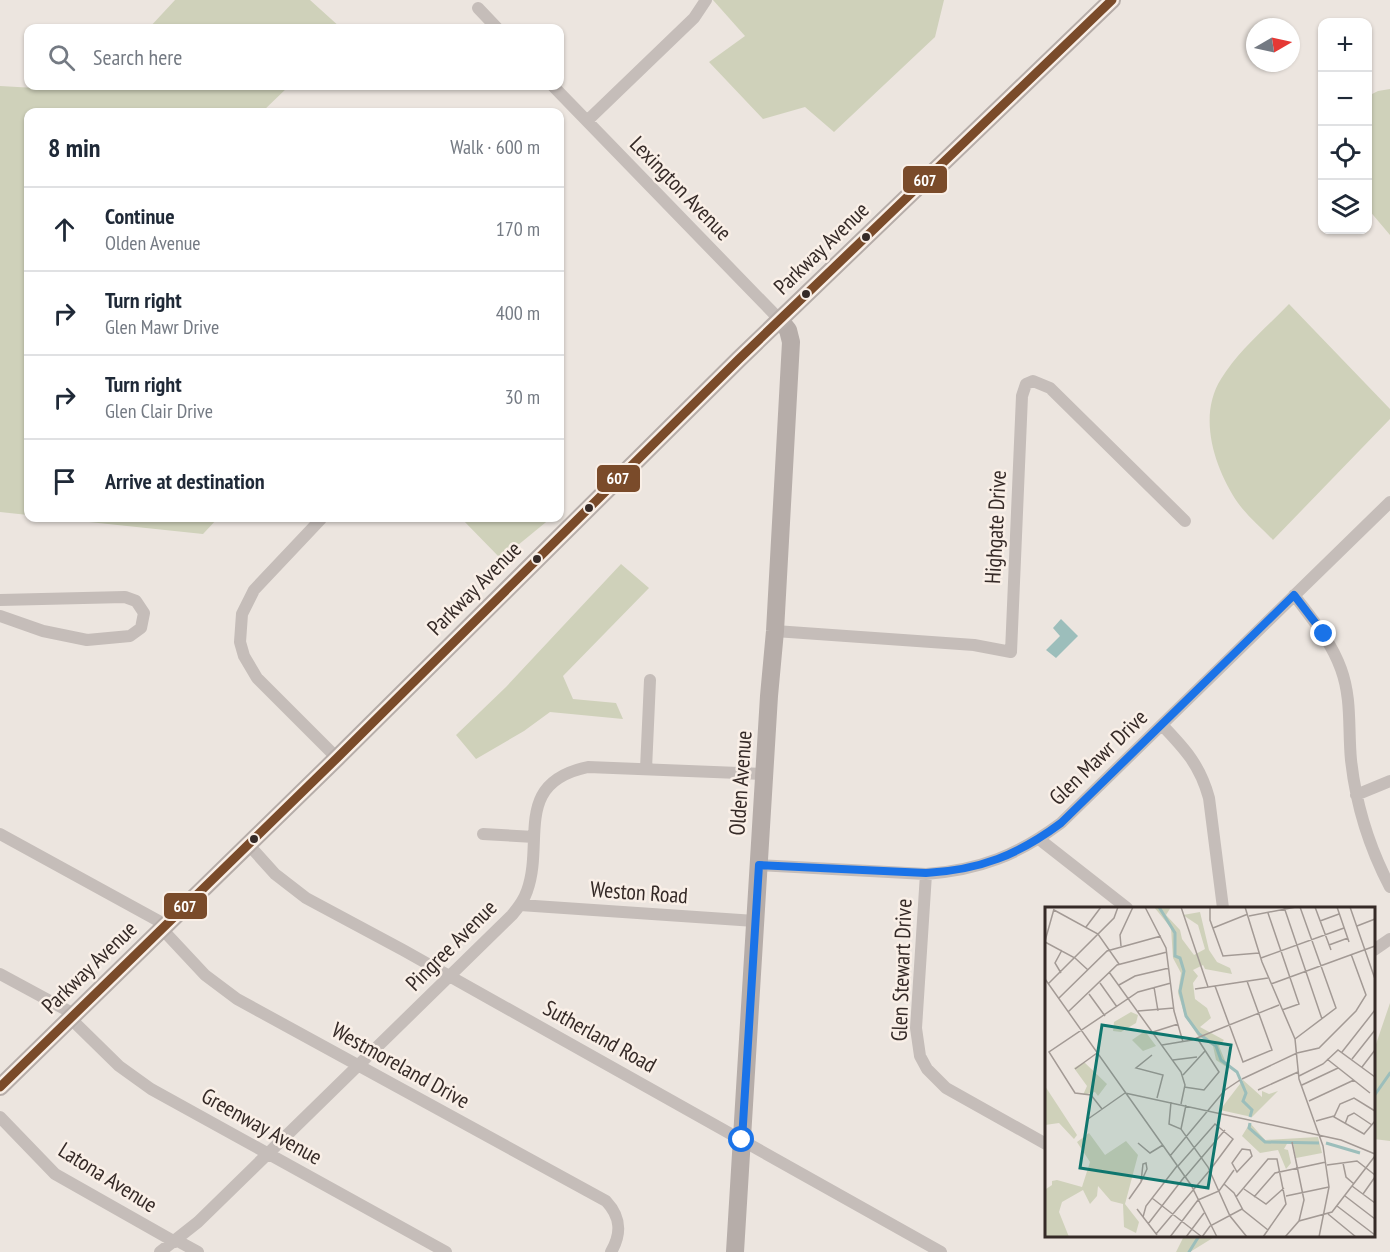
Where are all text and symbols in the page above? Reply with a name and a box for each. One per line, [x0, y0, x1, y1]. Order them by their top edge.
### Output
north arrow [1246, 18, 1300, 72]
map controls [1318, 18, 1372, 234]
button: + [1318, 18, 1372, 72]
search box [24, 24, 564, 90]
icon: search [45, 41, 78, 74]
text: Search here [93, 43, 182, 71]
button: − [1318, 72, 1372, 126]
button: locate [1318, 126, 1372, 180]
street label: Lexington Avenue [624, 130, 738, 246]
text: 8 min [48, 131, 101, 164]
text: Walk · 600 m [450, 134, 540, 160]
line badge: 607 [902, 165, 948, 194]
text: 607 [914, 170, 936, 190]
button: layers [1318, 180, 1372, 234]
street label: Parkway Avenue [767, 196, 875, 300]
text: Continue [105, 202, 175, 230]
icon: ahead [48, 213, 81, 246]
text: 170 m [496, 216, 540, 242]
text: Olden Avenue [105, 230, 201, 256]
unlabelled marker [860, 231, 872, 243]
text: Turn right [105, 286, 182, 314]
unlabelled marker [800, 288, 812, 300]
icon: right [48, 297, 81, 330]
text: 400 m [496, 300, 540, 326]
text: Glen Mawr Drive [105, 314, 219, 340]
text: Turn right [105, 370, 182, 398]
icon: right [48, 381, 81, 414]
text: 30 m [505, 384, 540, 410]
text: Glen Clair Drive [105, 398, 213, 424]
line badge: 607 [596, 464, 641, 493]
icon: arrive [48, 465, 81, 498]
text: Arrive at destination [105, 467, 265, 495]
text: 607 [607, 468, 629, 488]
street label: Highgate Drive [978, 470, 1012, 584]
unlabelled marker [583, 502, 595, 514]
street label: Parkway Avenue [421, 535, 527, 641]
unlabelled marker [531, 553, 543, 565]
route end [1310, 620, 1336, 646]
street label: Glen Mawr Drive [1043, 703, 1153, 811]
street label: Olden Avenue [722, 730, 758, 836]
unlabelled marker [248, 833, 260, 845]
street label: Weston Road [589, 875, 689, 909]
line badge: 607 [163, 892, 208, 920]
street label: Pingree Avenue [400, 894, 502, 996]
text: 607 [174, 896, 196, 916]
street label: Glen Stewart Drive [885, 898, 917, 1042]
inset map [1045, 907, 1375, 1237]
street label: Parkway Avenue [35, 915, 143, 1019]
street label: Sutherland Road [538, 993, 662, 1079]
street label: Westmoreland Drive [327, 1016, 475, 1114]
street label: Greenway Avenue [197, 1081, 327, 1171]
route start [728, 1126, 754, 1152]
street label: Latona Avenue [53, 1136, 163, 1218]

